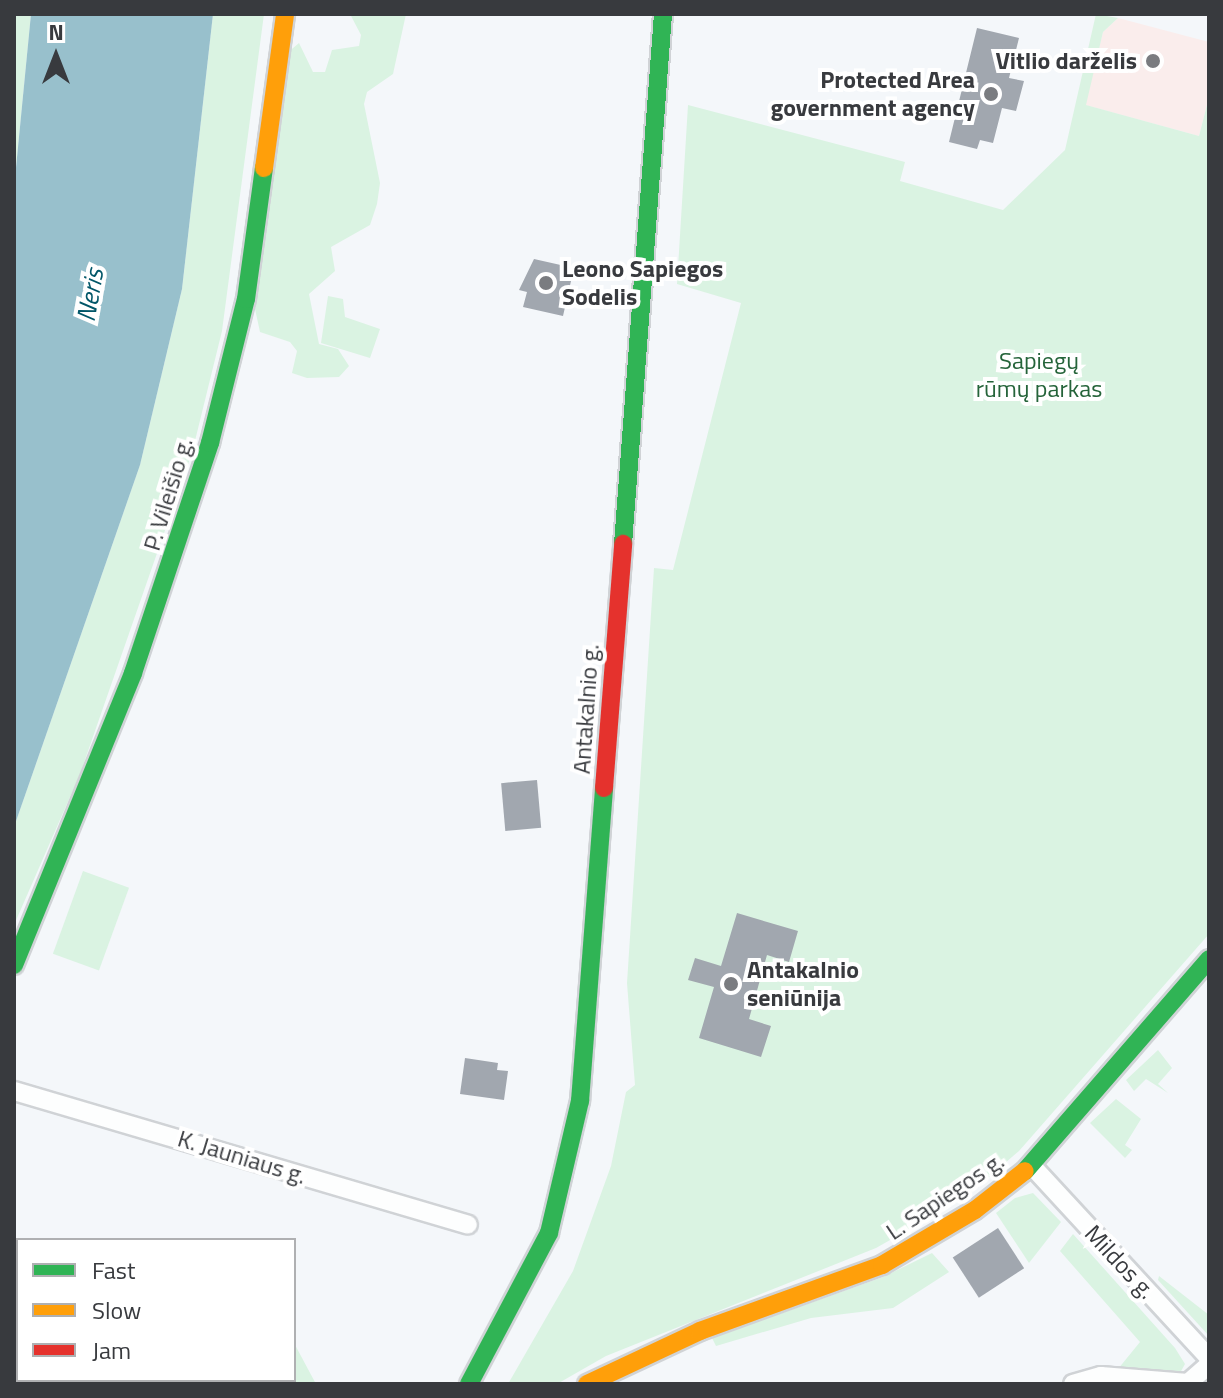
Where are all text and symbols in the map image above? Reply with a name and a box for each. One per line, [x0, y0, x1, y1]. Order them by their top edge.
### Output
text: N [48, 15, 64, 49]
north arrow [16, 16, 96, 96]
place label: Vitlio darželis [995, 47, 1137, 75]
marker: Vitlio darželis [1144, 52, 1162, 70]
place label: Protected Area government agency [770, 66, 975, 122]
marker: Protected Area government agency [982, 85, 1000, 103]
place label: Leono Sapiegos Sodelis [562, 255, 723, 311]
water label: Neris [70, 266, 110, 324]
marker: Leono Sapiegos Sodelis [537, 274, 555, 292]
park label: Sapiegų rūmų parkas [976, 347, 1102, 403]
street label: P. Vileišio g. [137, 434, 199, 554]
street label: Antakalnio g. [567, 643, 605, 775]
place label: Antakalnio seniūnija [747, 956, 859, 1012]
marker: Antakalnio seniūnija [722, 975, 740, 993]
street label: K. Jauniaus g. [174, 1124, 310, 1190]
street label: L. Sapiegos g. [881, 1146, 1009, 1246]
street label: Mildos g. [1079, 1219, 1161, 1305]
legend [16, 1238, 296, 1382]
text: Fast [92, 1252, 135, 1288]
text: Slow [92, 1292, 141, 1328]
text: Jam [92, 1332, 131, 1368]

